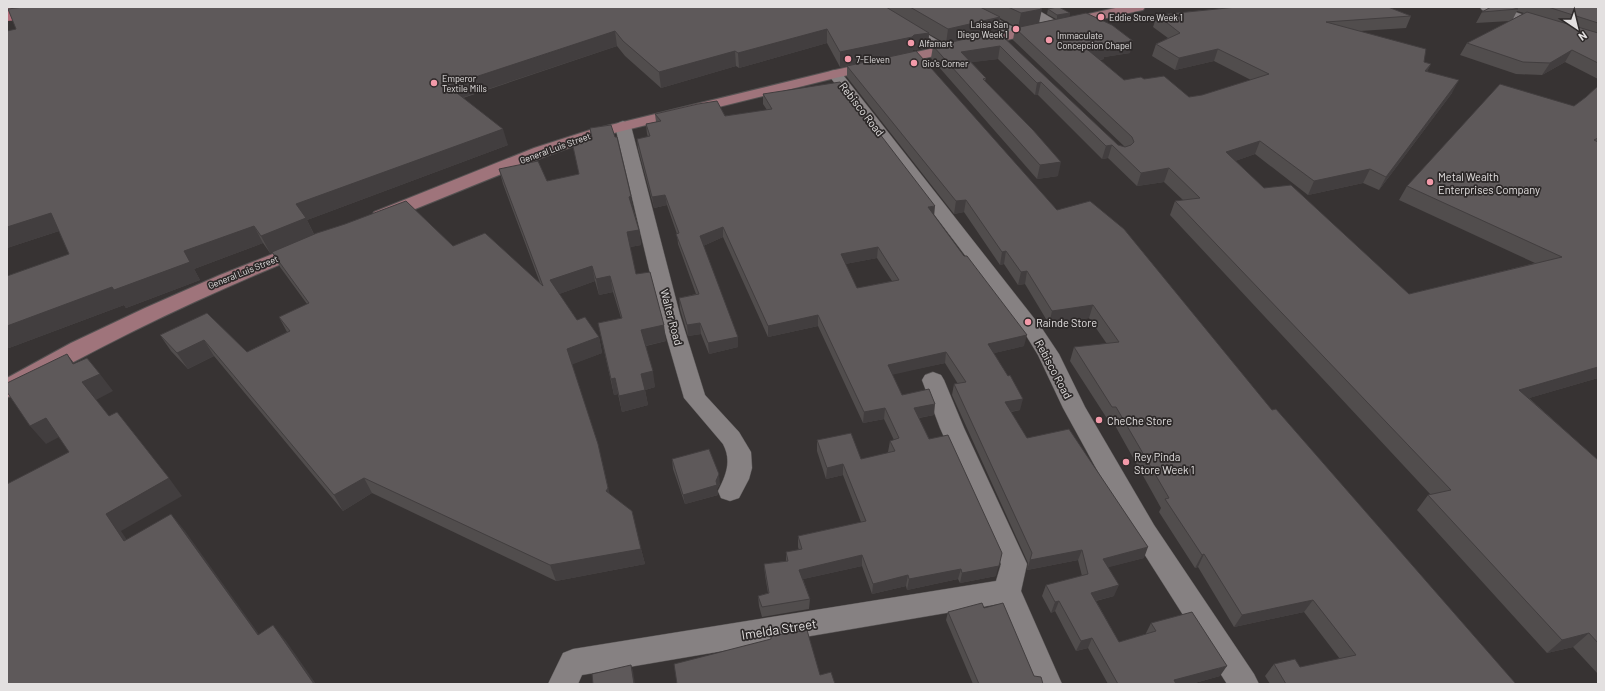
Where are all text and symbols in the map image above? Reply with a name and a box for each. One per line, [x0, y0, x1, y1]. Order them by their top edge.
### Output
north arrow [1557, 8, 1597, 48]
marker: Eddie Store Week 1 [1096, 12, 1106, 22]
place label: Eddie Store Week 1 [1109, 12, 1183, 23]
place label: Laisa San Diego Week 1 [957, 19, 1008, 40]
marker: Laisa San Diego Week 1 [1011, 24, 1021, 34]
text: N [1576, 29, 1590, 44]
place label: Immaculate Concepcion Chapel [1057, 30, 1132, 51]
marker: Immaculate Concepcion Chapel [1044, 35, 1054, 45]
marker: Alfamart [906, 38, 916, 48]
place label: Alfamart [919, 38, 953, 49]
marker: 7-Eleven [843, 54, 853, 64]
place label: 7-Eleven [856, 54, 890, 65]
marker: Gio's Corner [909, 58, 919, 68]
place label: Gio's Corner [922, 58, 969, 69]
place label: Emperor Textile Mills [442, 73, 487, 94]
marker: Emperor Textile Mills [429, 78, 439, 88]
street label: Rebisco Road [837, 79, 887, 139]
street label: General Luis Street [518, 130, 592, 166]
place label: Metal Wealth Enterprises Company [1438, 170, 1540, 196]
marker: Metal Wealth Enterprises Company [1425, 177, 1435, 187]
street label: General Luis Street [206, 253, 280, 291]
street label: Walter Road [658, 288, 686, 346]
place label: Rainde Store [1036, 316, 1097, 329]
marker: Rainde Store [1023, 317, 1033, 327]
street label: Rebisco Road [1033, 337, 1075, 401]
place label: CheChe Store [1107, 414, 1172, 427]
marker: CheChe Store [1094, 415, 1104, 425]
place label: Rey Pinda Store Week 1 [1134, 450, 1195, 476]
marker: Rey Pinda Store Week 1 [1121, 457, 1131, 467]
street label: Imelda Street [740, 615, 818, 643]

